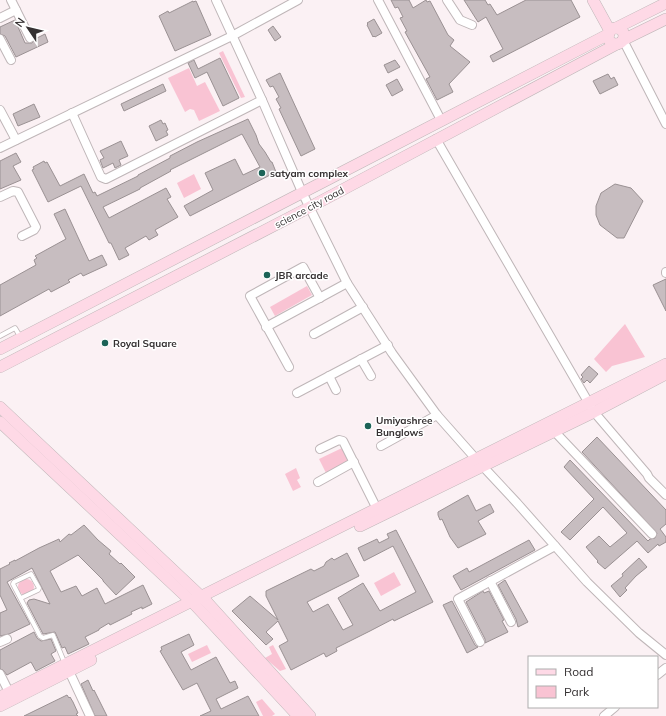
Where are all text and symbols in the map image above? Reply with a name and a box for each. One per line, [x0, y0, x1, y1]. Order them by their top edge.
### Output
north arrow [8, 8, 48, 48]
text: N [12, 15, 28, 30]
place label: satyam complex [270, 167, 348, 180]
marker: satyam complex [257, 168, 267, 178]
street label: science city road [272, 184, 346, 231]
place label: JBR arcade [275, 269, 329, 282]
marker: JBR arcade [262, 270, 272, 280]
place label: Royal Square [113, 337, 177, 350]
marker: Royal Square [100, 338, 110, 348]
place label: Umiyashree Bunglows [376, 414, 433, 439]
marker: Umiyashree Bunglows [363, 421, 373, 431]
legend [528, 656, 658, 708]
text: Road [564, 664, 593, 679]
text: Park [564, 684, 590, 699]

